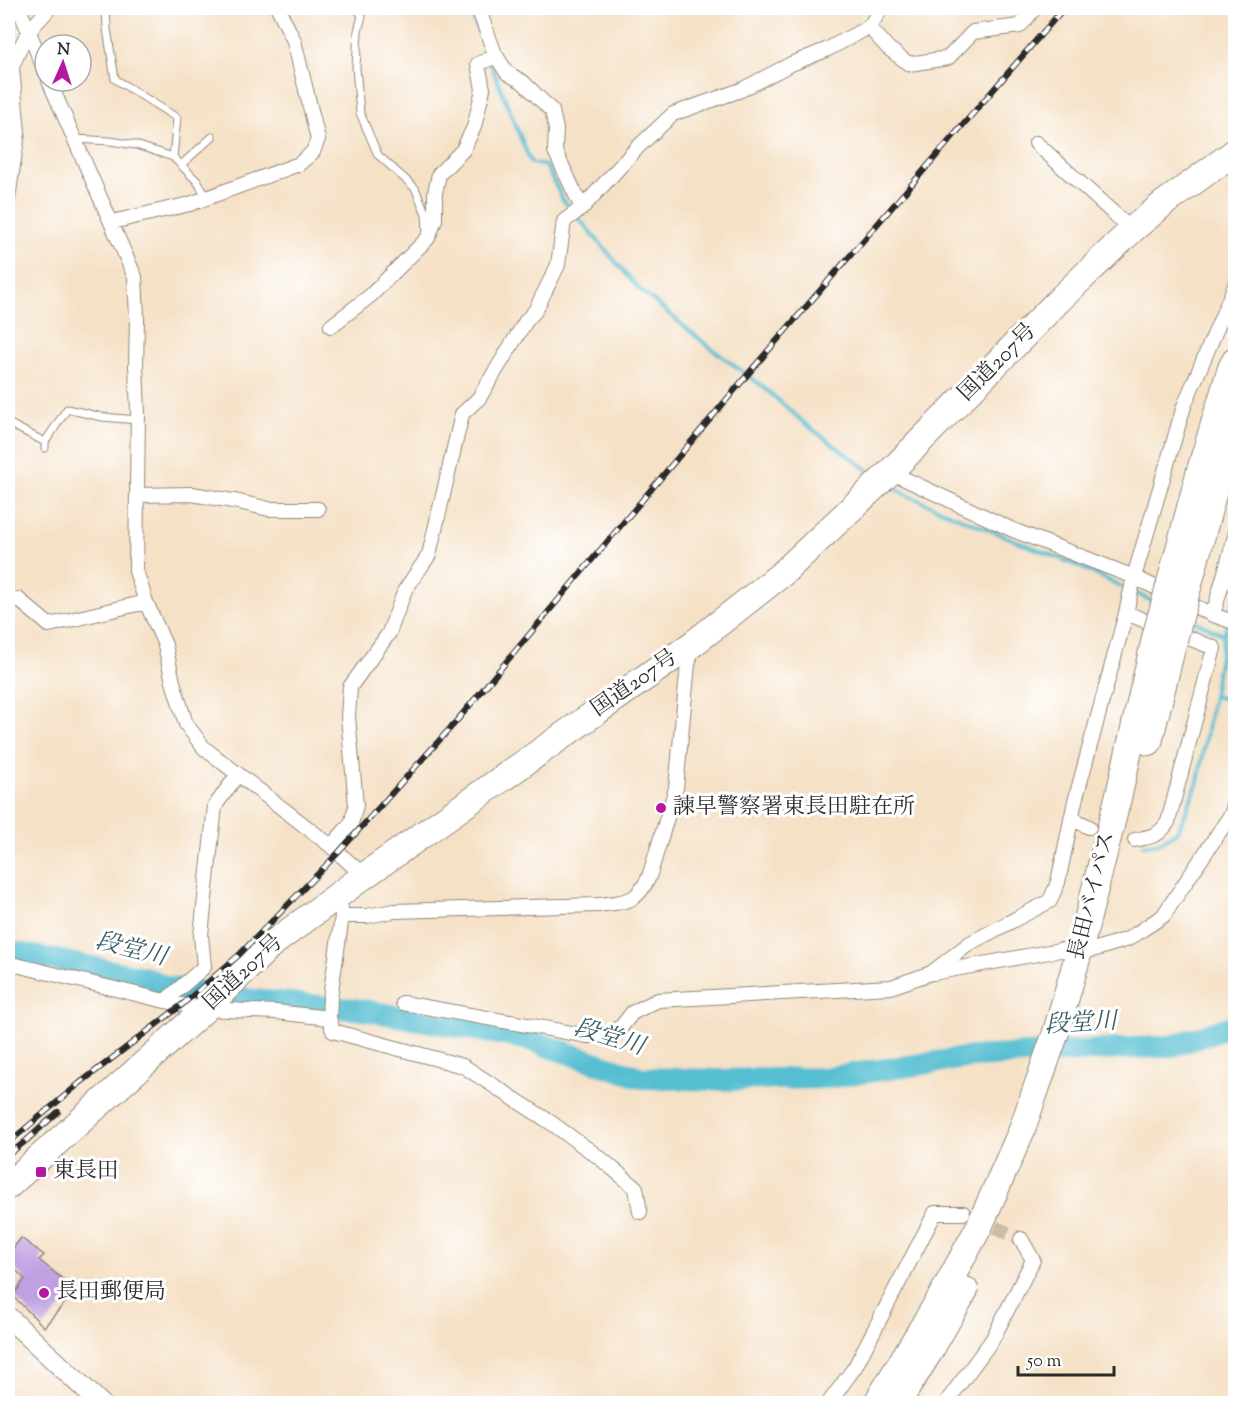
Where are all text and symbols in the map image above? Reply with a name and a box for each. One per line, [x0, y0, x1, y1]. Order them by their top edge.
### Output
north arrow [33, 33, 93, 93]
text: N [57, 39, 71, 62]
street label: 国道207号 [952, 317, 1044, 409]
street label: 国道207号 [585, 643, 685, 725]
place label: 諫早警察署東長田駐在所 [673, 792, 915, 824]
marker: 諫早警察署東長田駐在所 [654, 801, 668, 815]
street label: 長田バイパス [1062, 828, 1124, 964]
water label: 段堂川 [92, 925, 173, 976]
street label: 国道207号 [197, 928, 291, 1018]
water label: 段堂川 [1044, 1005, 1121, 1043]
water label: 段堂川 [570, 1011, 651, 1066]
place label: 東長田 [53, 1156, 119, 1188]
marker: 東長田 [34, 1165, 48, 1179]
place label: 長田郵便局 [56, 1277, 166, 1309]
marker: 長田郵便局 [37, 1286, 51, 1300]
scale bar [1018, 1339, 1114, 1377]
text: 50 m [1026, 1349, 1062, 1375]

